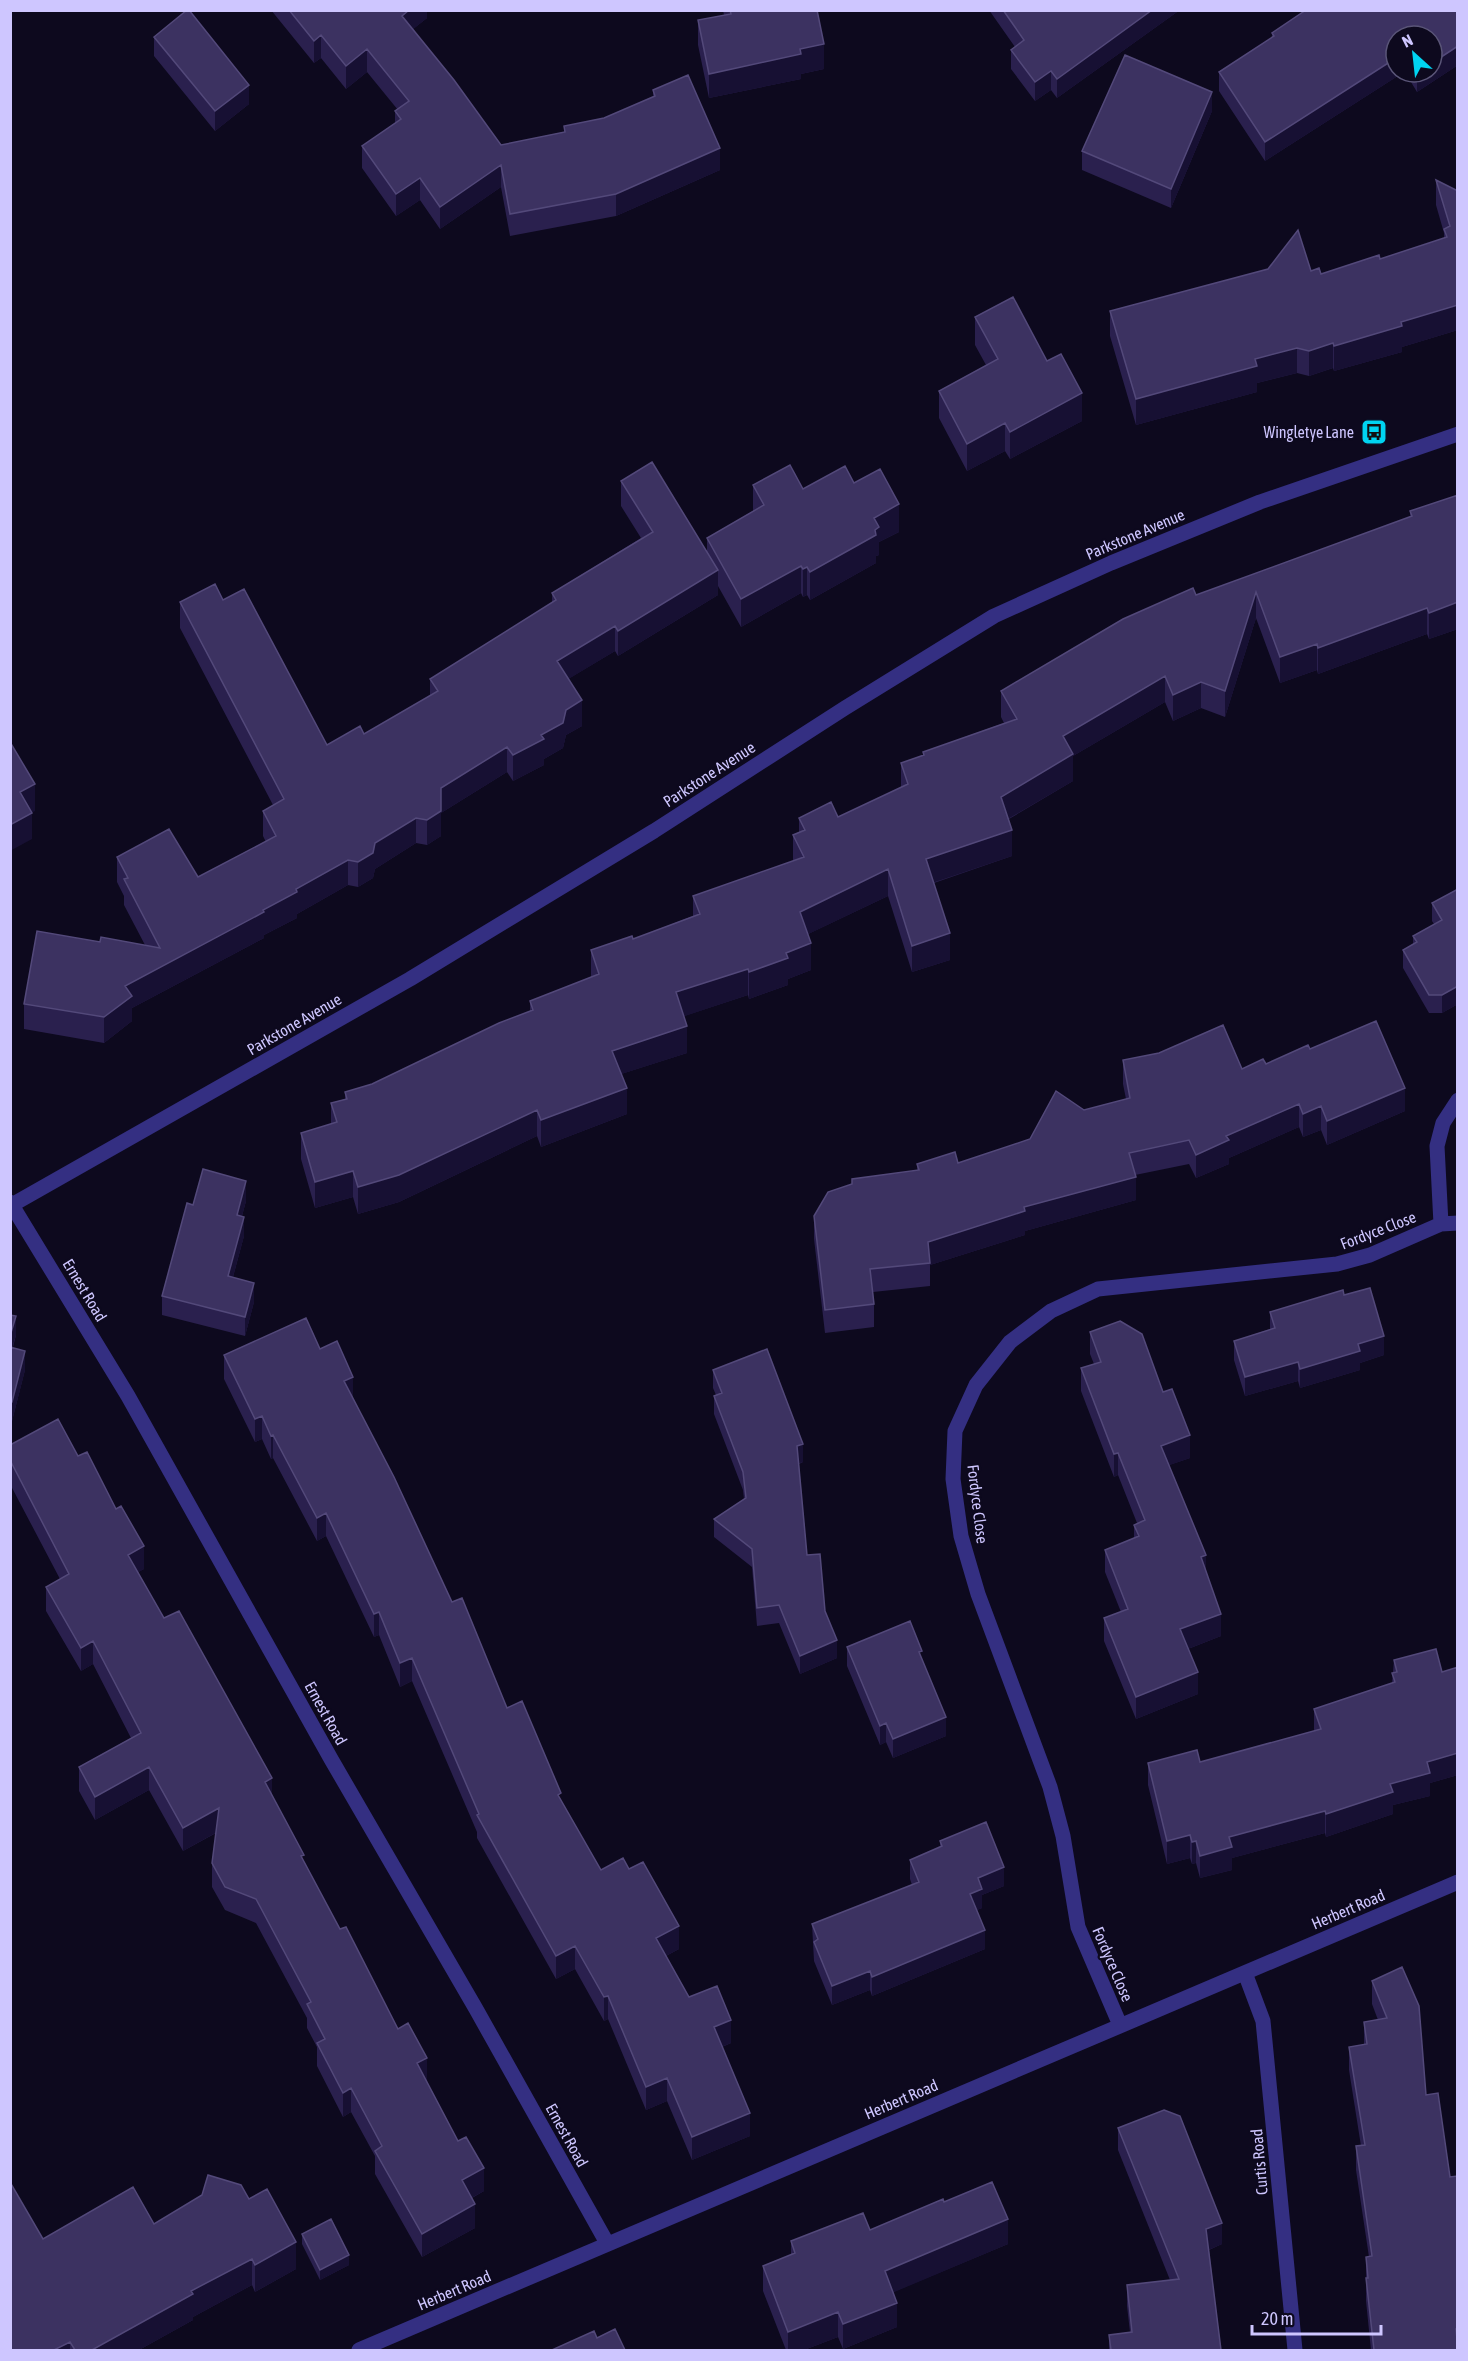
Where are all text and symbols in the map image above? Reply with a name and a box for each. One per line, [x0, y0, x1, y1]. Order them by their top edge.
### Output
north arrow [1384, 24, 1444, 84]
text: N [1399, 30, 1415, 51]
bus stop icon: Wingletye Lane [1359, 417, 1389, 447]
place label: Wingletye Lane [1264, 423, 1354, 442]
street label: Parkstone Avenue [1083, 505, 1187, 563]
street label: Parkstone Avenue [660, 738, 758, 810]
street label: Parkstone Avenue [244, 990, 344, 1058]
street label: Fordyce Close [1338, 1207, 1419, 1254]
street label: Ernest Road [59, 1256, 111, 1324]
street label: Fordyce Close [963, 1463, 992, 1545]
street label: Ernest Road [301, 1678, 351, 1748]
street label: Herbert Road [1309, 1885, 1387, 1933]
street label: Fordyce Close [1088, 1924, 1137, 2004]
street label: Herbert Road [862, 2075, 940, 2123]
street label: Ernest Road [542, 2100, 592, 2170]
street label: Curtis Road [1247, 2128, 1271, 2196]
street label: Herbert Road [415, 2266, 493, 2314]
scale bar [1252, 2298, 1381, 2336]
text: 20 m [1261, 2308, 1293, 2329]

